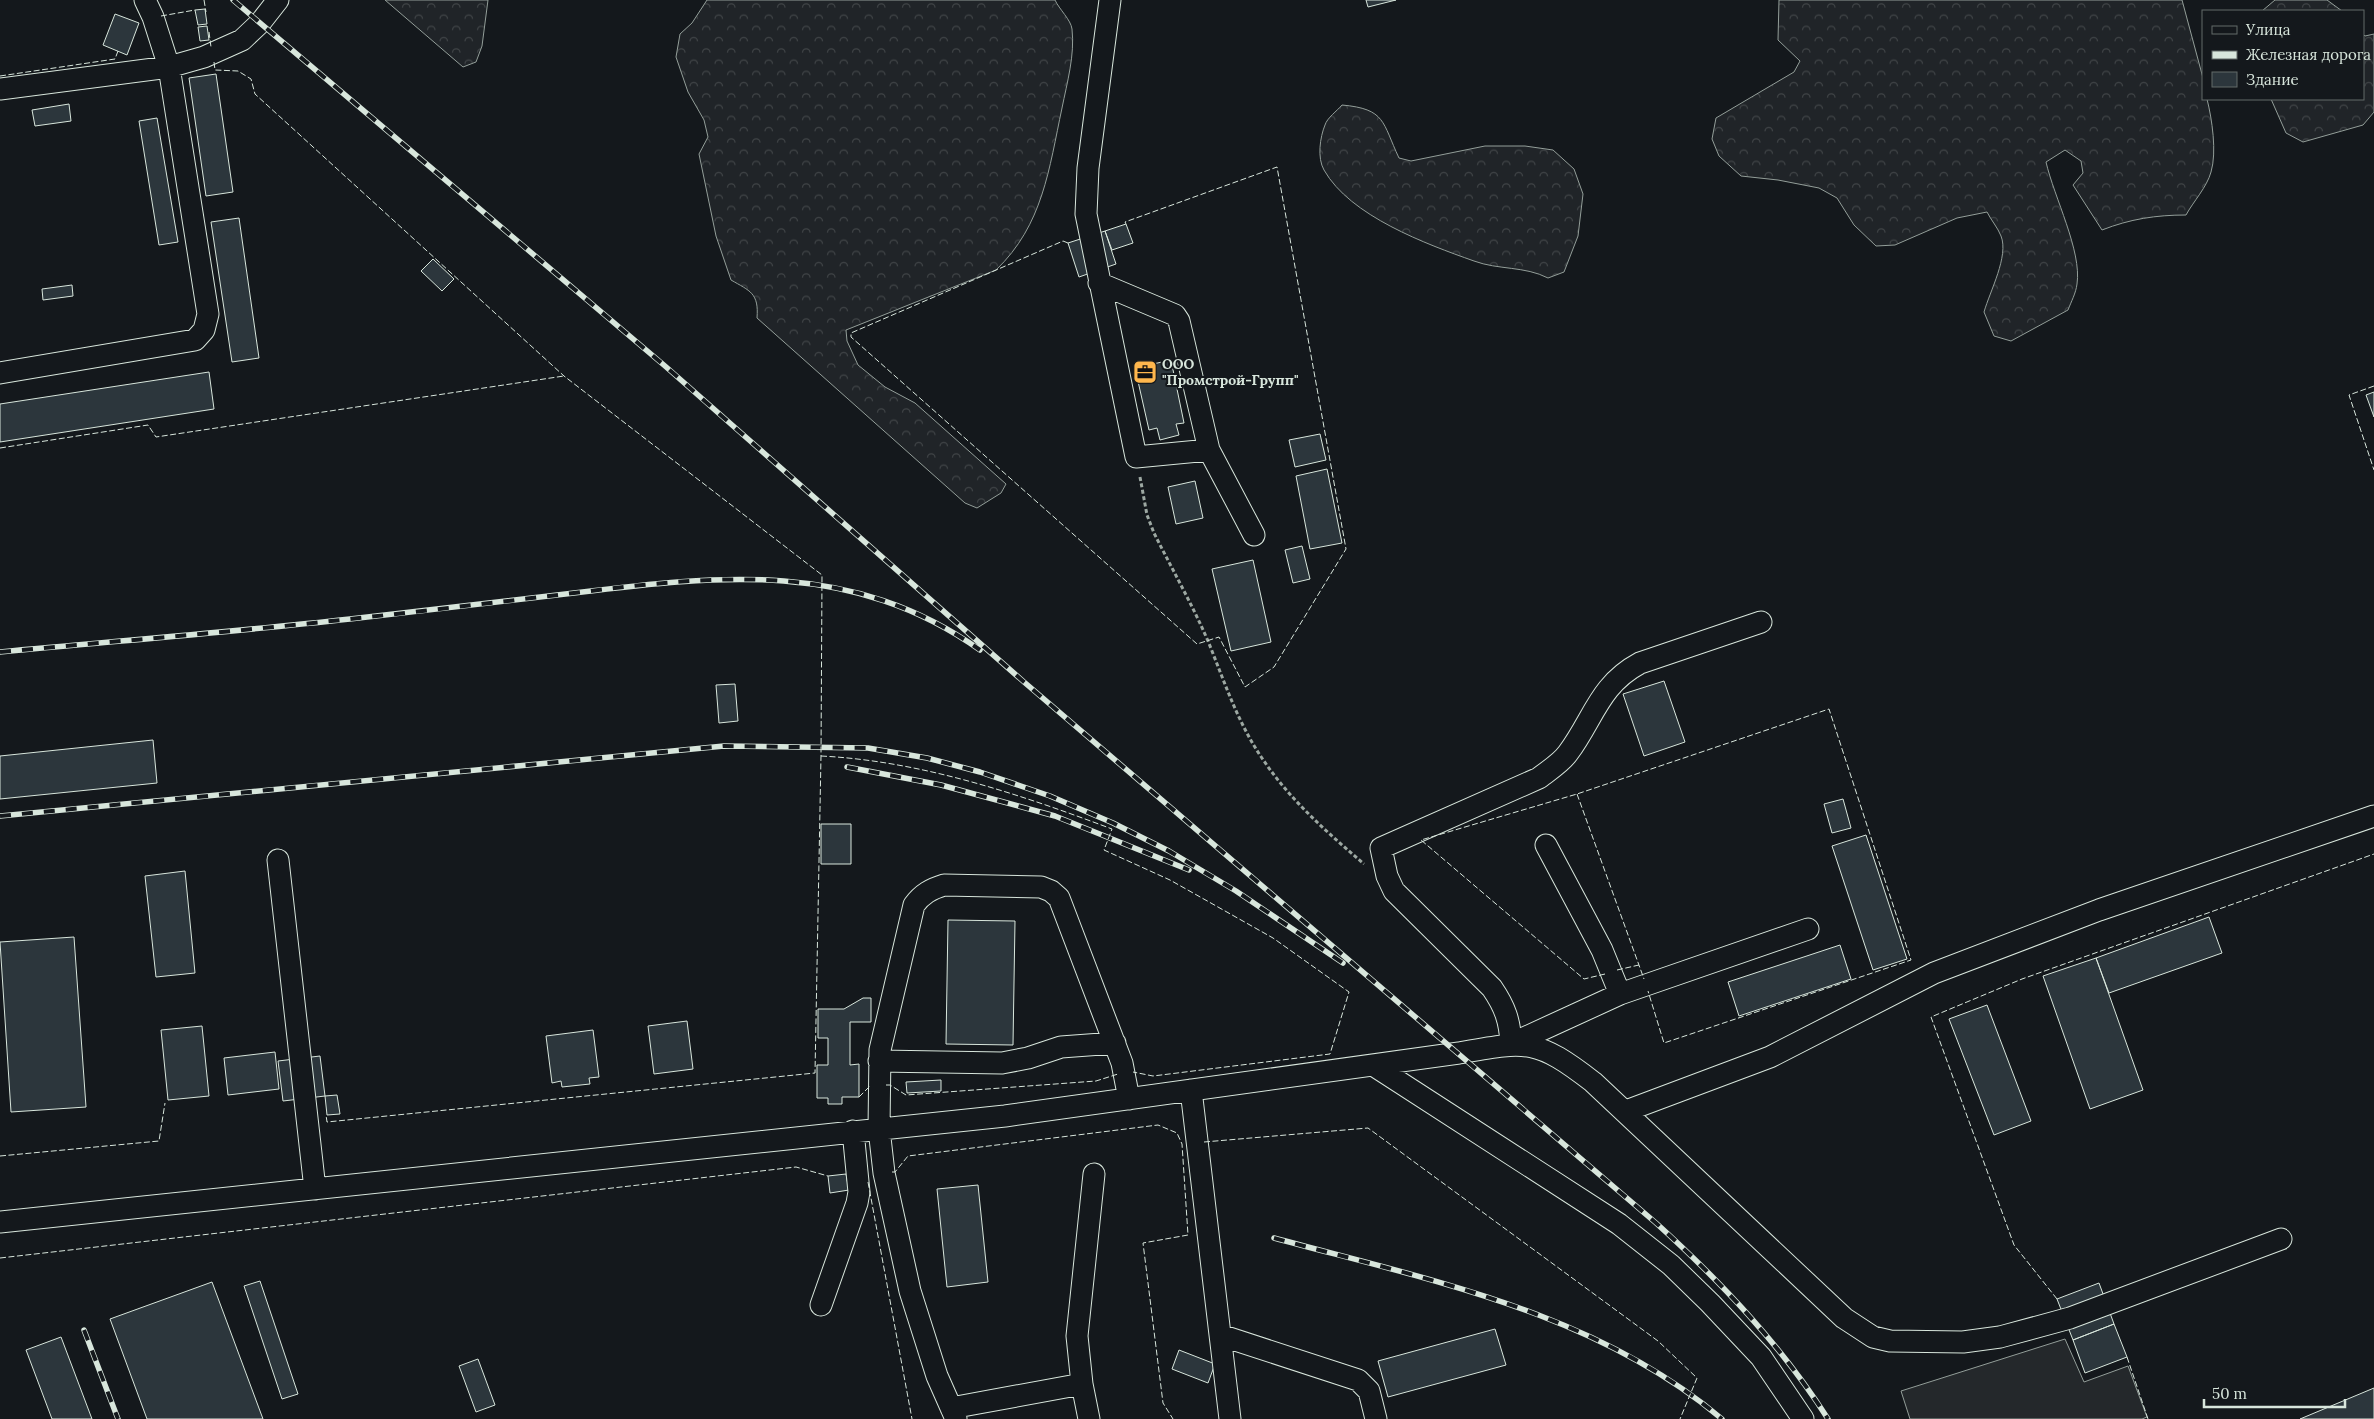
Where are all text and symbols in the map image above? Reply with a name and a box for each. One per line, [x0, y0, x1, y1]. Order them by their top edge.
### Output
legend [2202, 10, 2364, 100]
text: Улица [2245, 20, 2291, 39]
text: Железная дорога [2246, 45, 2371, 64]
text: Здание [2246, 70, 2299, 89]
place label: ООО "Промстрой-Групп" [1162, 355, 1299, 389]
office icon: ООО "Промстрой-Групп" [1132, 359, 1158, 385]
scale bar [2204, 1376, 2345, 1408]
text: 50 m [2212, 1384, 2247, 1403]

